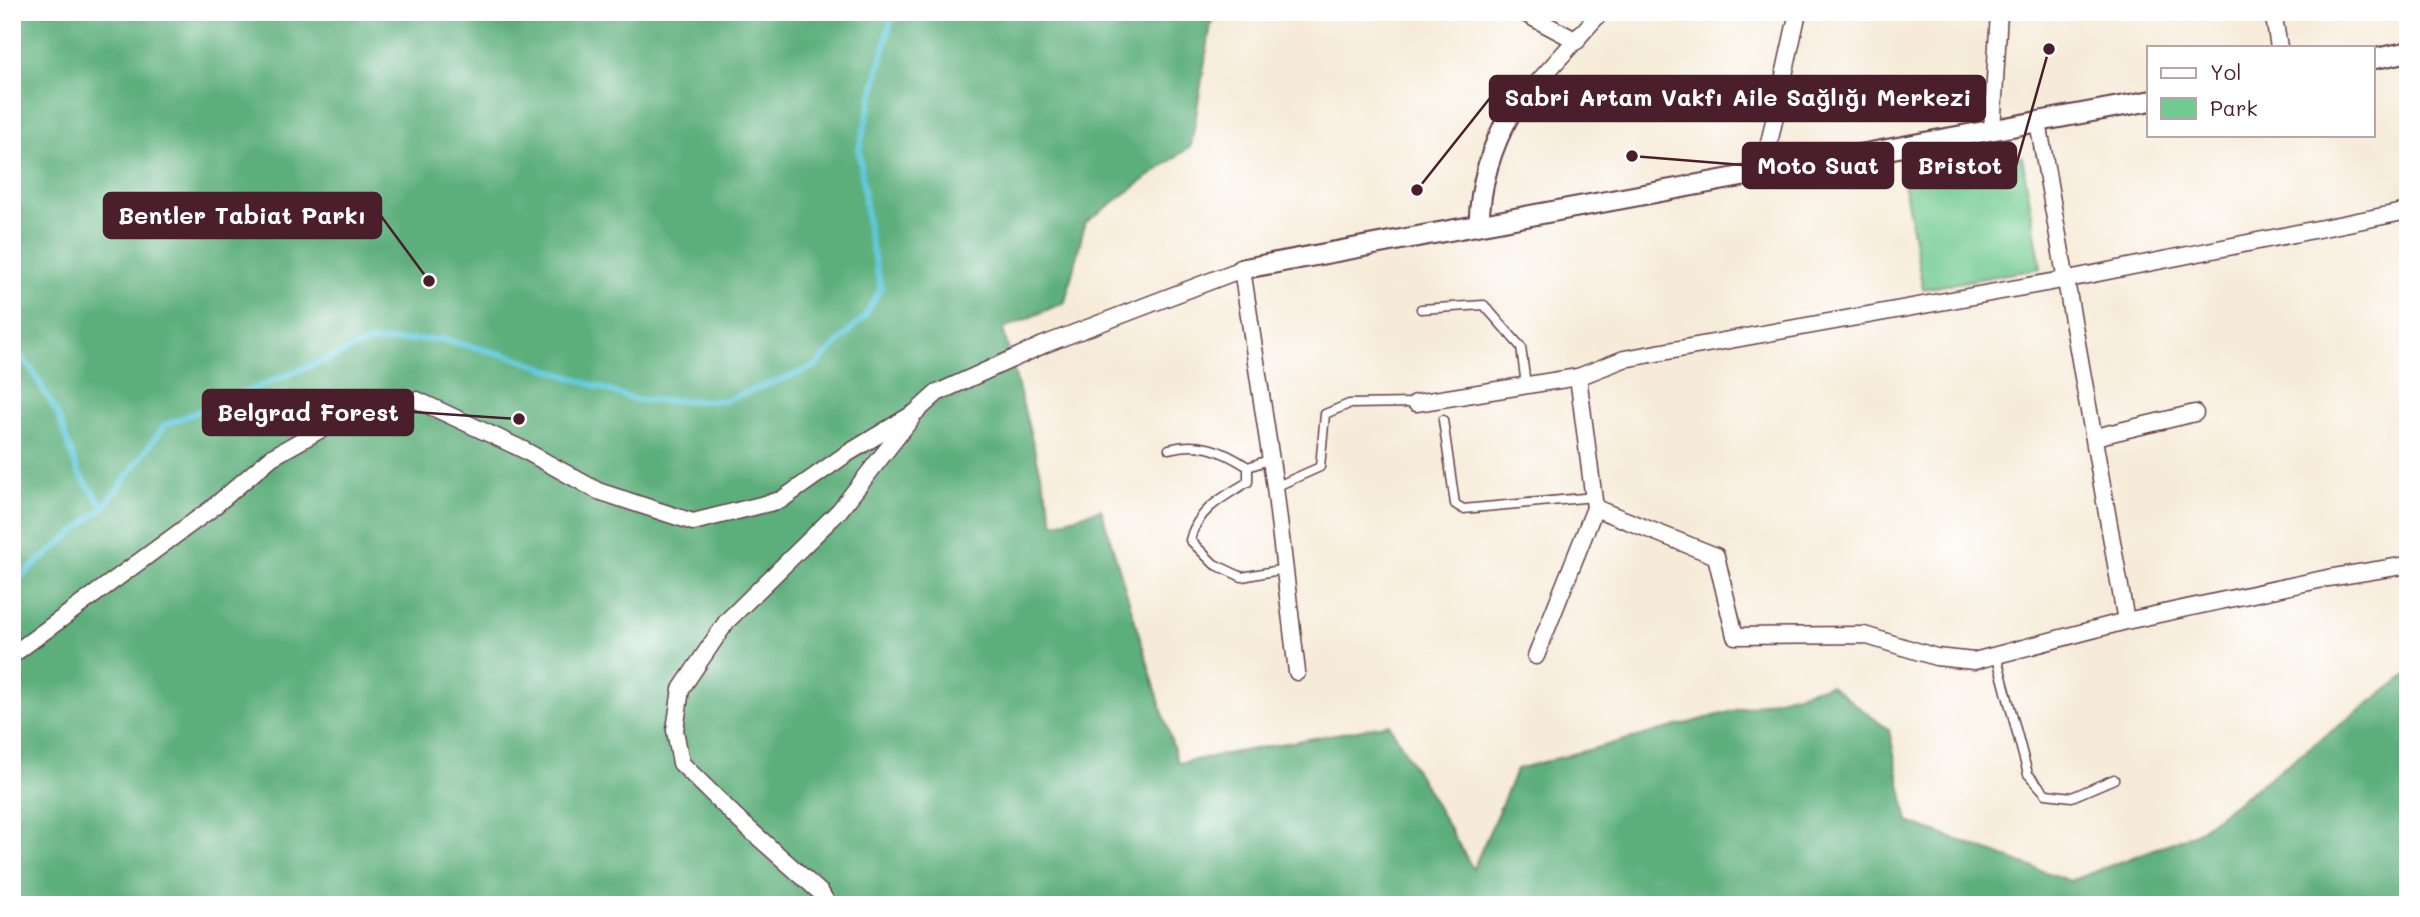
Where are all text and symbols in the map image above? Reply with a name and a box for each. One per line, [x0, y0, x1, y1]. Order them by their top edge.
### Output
legend [2147, 46, 2374, 136]
text: Yol [2210, 58, 2241, 85]
callout: Sabri Artam Vakfı Aile Sağlığı Merkezi [1490, 76, 1985, 121]
text: Sabri Artam Vakfı Aile Sağlığı Merkezi [1504, 81, 1972, 112]
text: Park [2210, 94, 2258, 121]
callout: Moto Suat [1743, 143, 1893, 188]
callout: Bristot [1903, 143, 2016, 188]
text: Moto Suat [1757, 149, 1879, 180]
text: Bristot [1918, 149, 2002, 180]
callout: Bentler Tabiat Parkı [104, 193, 381, 238]
text: Bentler Tabiat Parkı [118, 199, 366, 230]
callout: Belgrad Forest [203, 390, 413, 435]
text: Belgrad Forest [217, 396, 399, 427]

